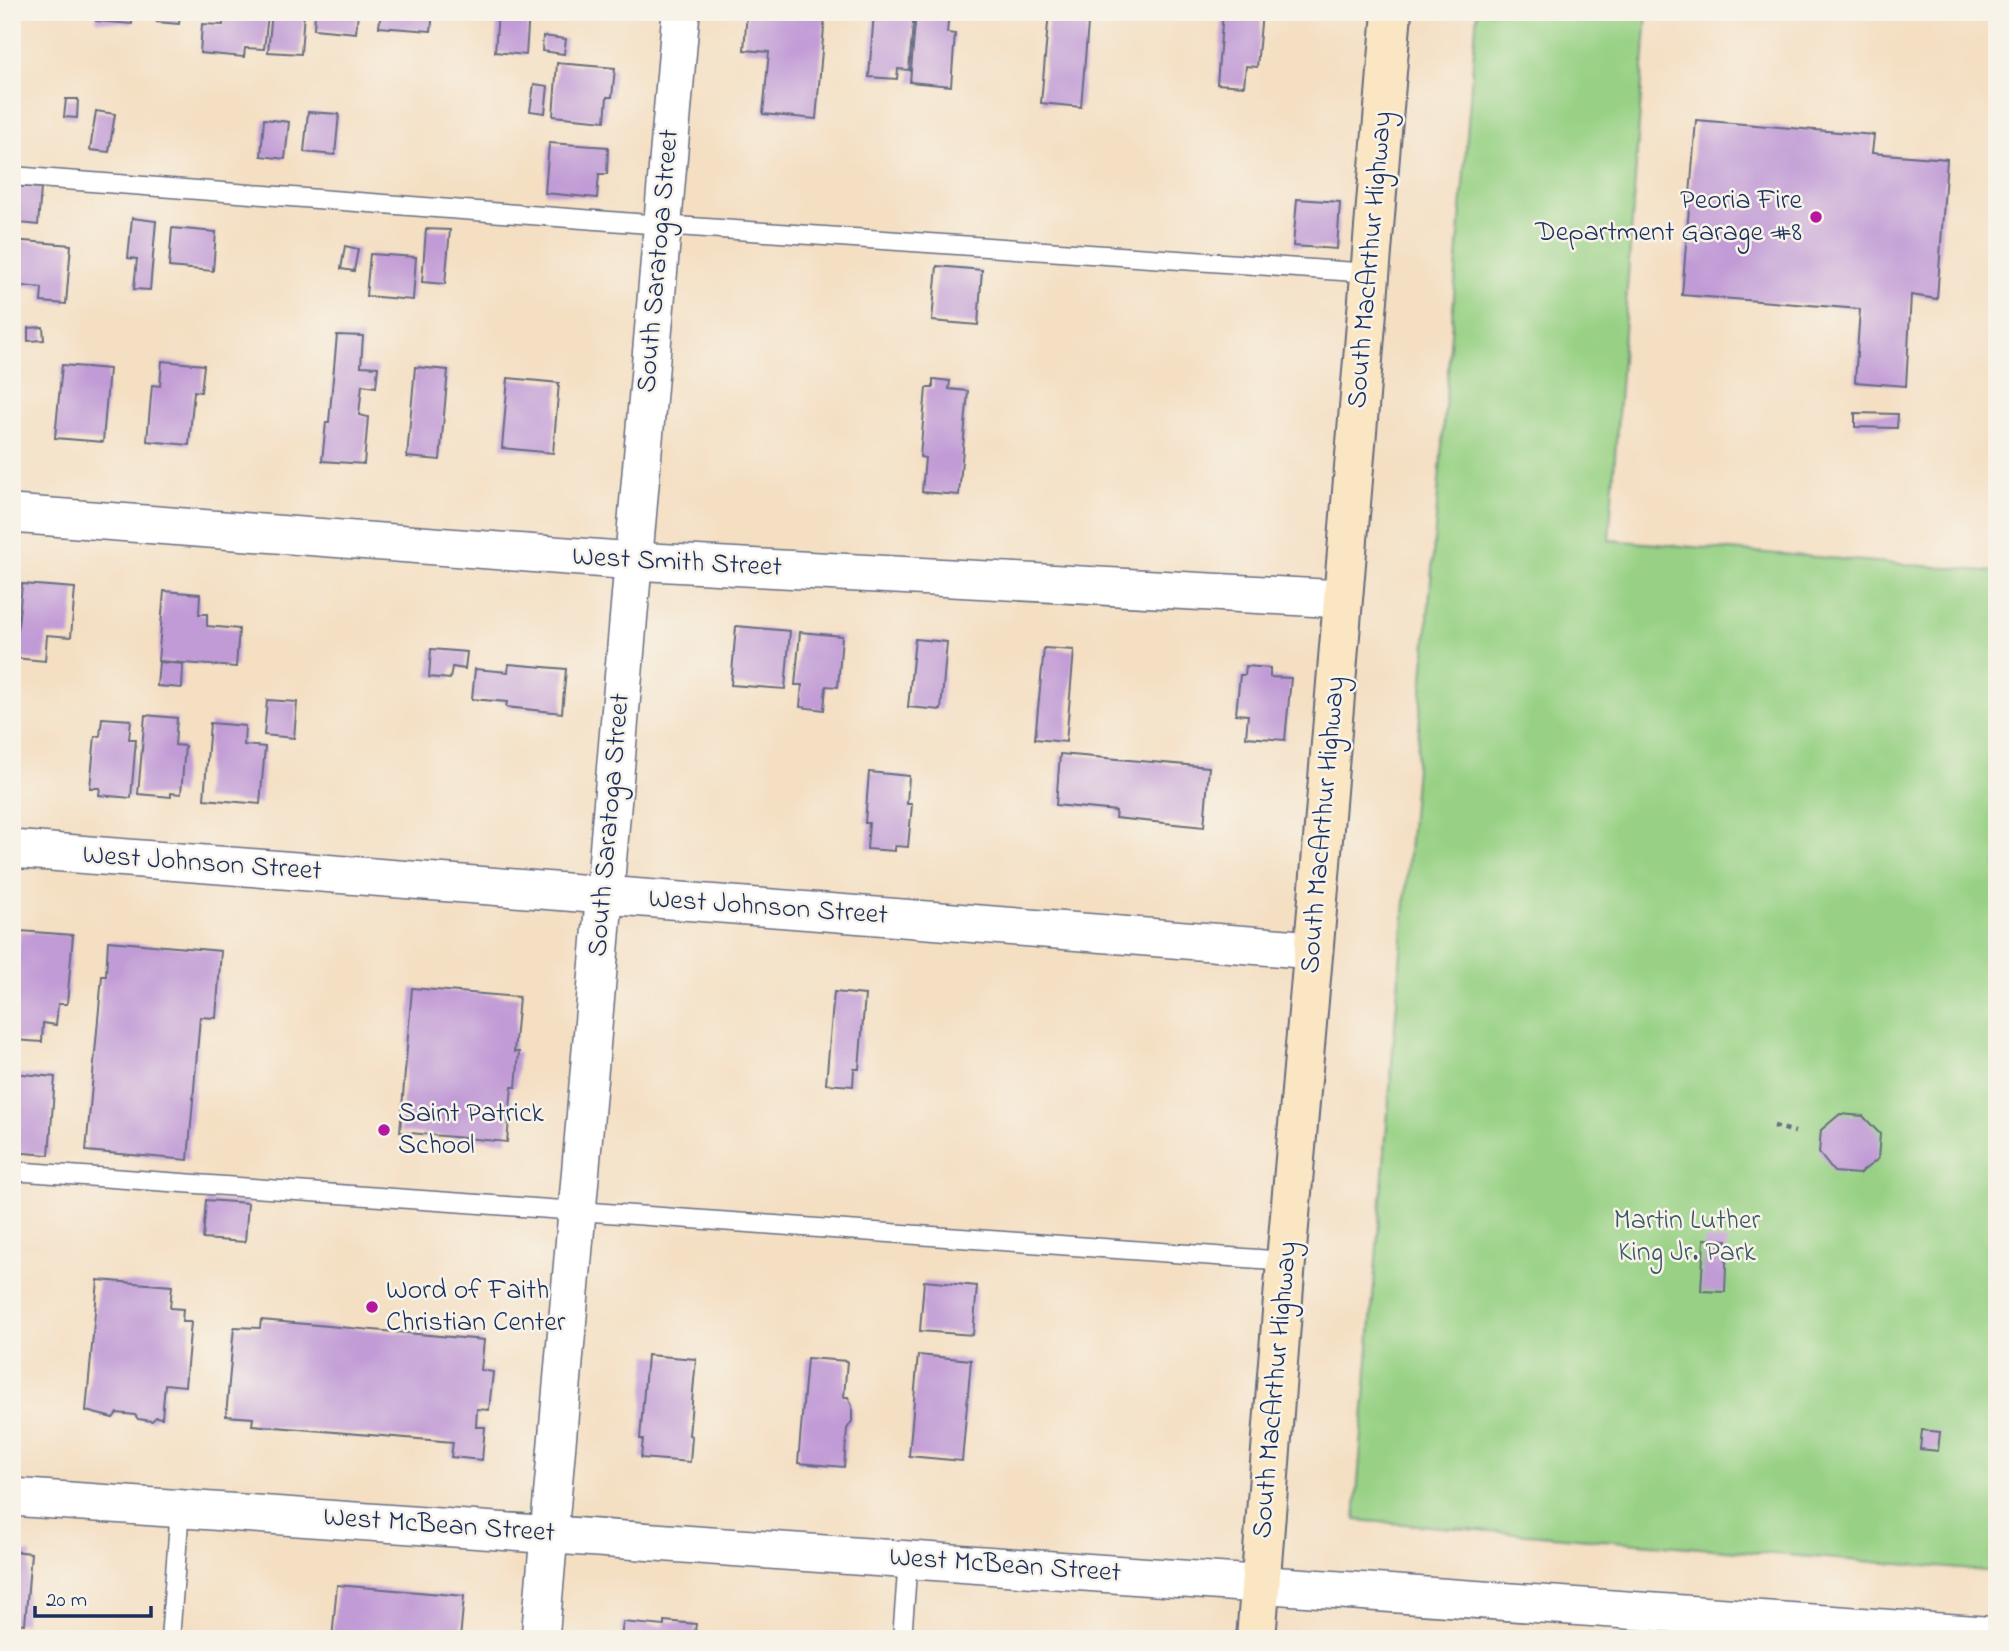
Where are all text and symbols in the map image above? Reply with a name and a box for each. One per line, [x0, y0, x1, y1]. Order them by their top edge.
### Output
street label: South MacArthur Highway [1338, 110, 1404, 410]
street label: South Saratoga Street [627, 128, 691, 394]
place label: Peoria Fire Department Garage #8 [1534, 181, 1802, 254]
marker: Peoria Fire Department Garage #8 [1808, 209, 1824, 225]
street label: West Smith Street [571, 537, 783, 589]
street label: South MacArthur Highway [1291, 675, 1357, 975]
street label: South Saratoga Street [578, 692, 642, 958]
street label: West Johnson Street [81, 835, 323, 893]
street label: West Johnson Street [647, 879, 889, 937]
place label: Saint Patrick School [398, 1094, 545, 1167]
marker: Saint Patrick School [376, 1122, 392, 1138]
park label: Martin Luther King Jr. Park [1614, 1201, 1760, 1274]
street label: South MacArthur Highway [1243, 1240, 1309, 1540]
place label: Word of Faith Christian Center [386, 1271, 566, 1344]
marker: Word of Faith Christian Center [364, 1299, 380, 1315]
street label: West McBean Street [322, 1497, 556, 1555]
street label: West McBean Street [888, 1537, 1122, 1595]
scale bar [35, 1574, 150, 1618]
text: 20 m [46, 1586, 87, 1616]

